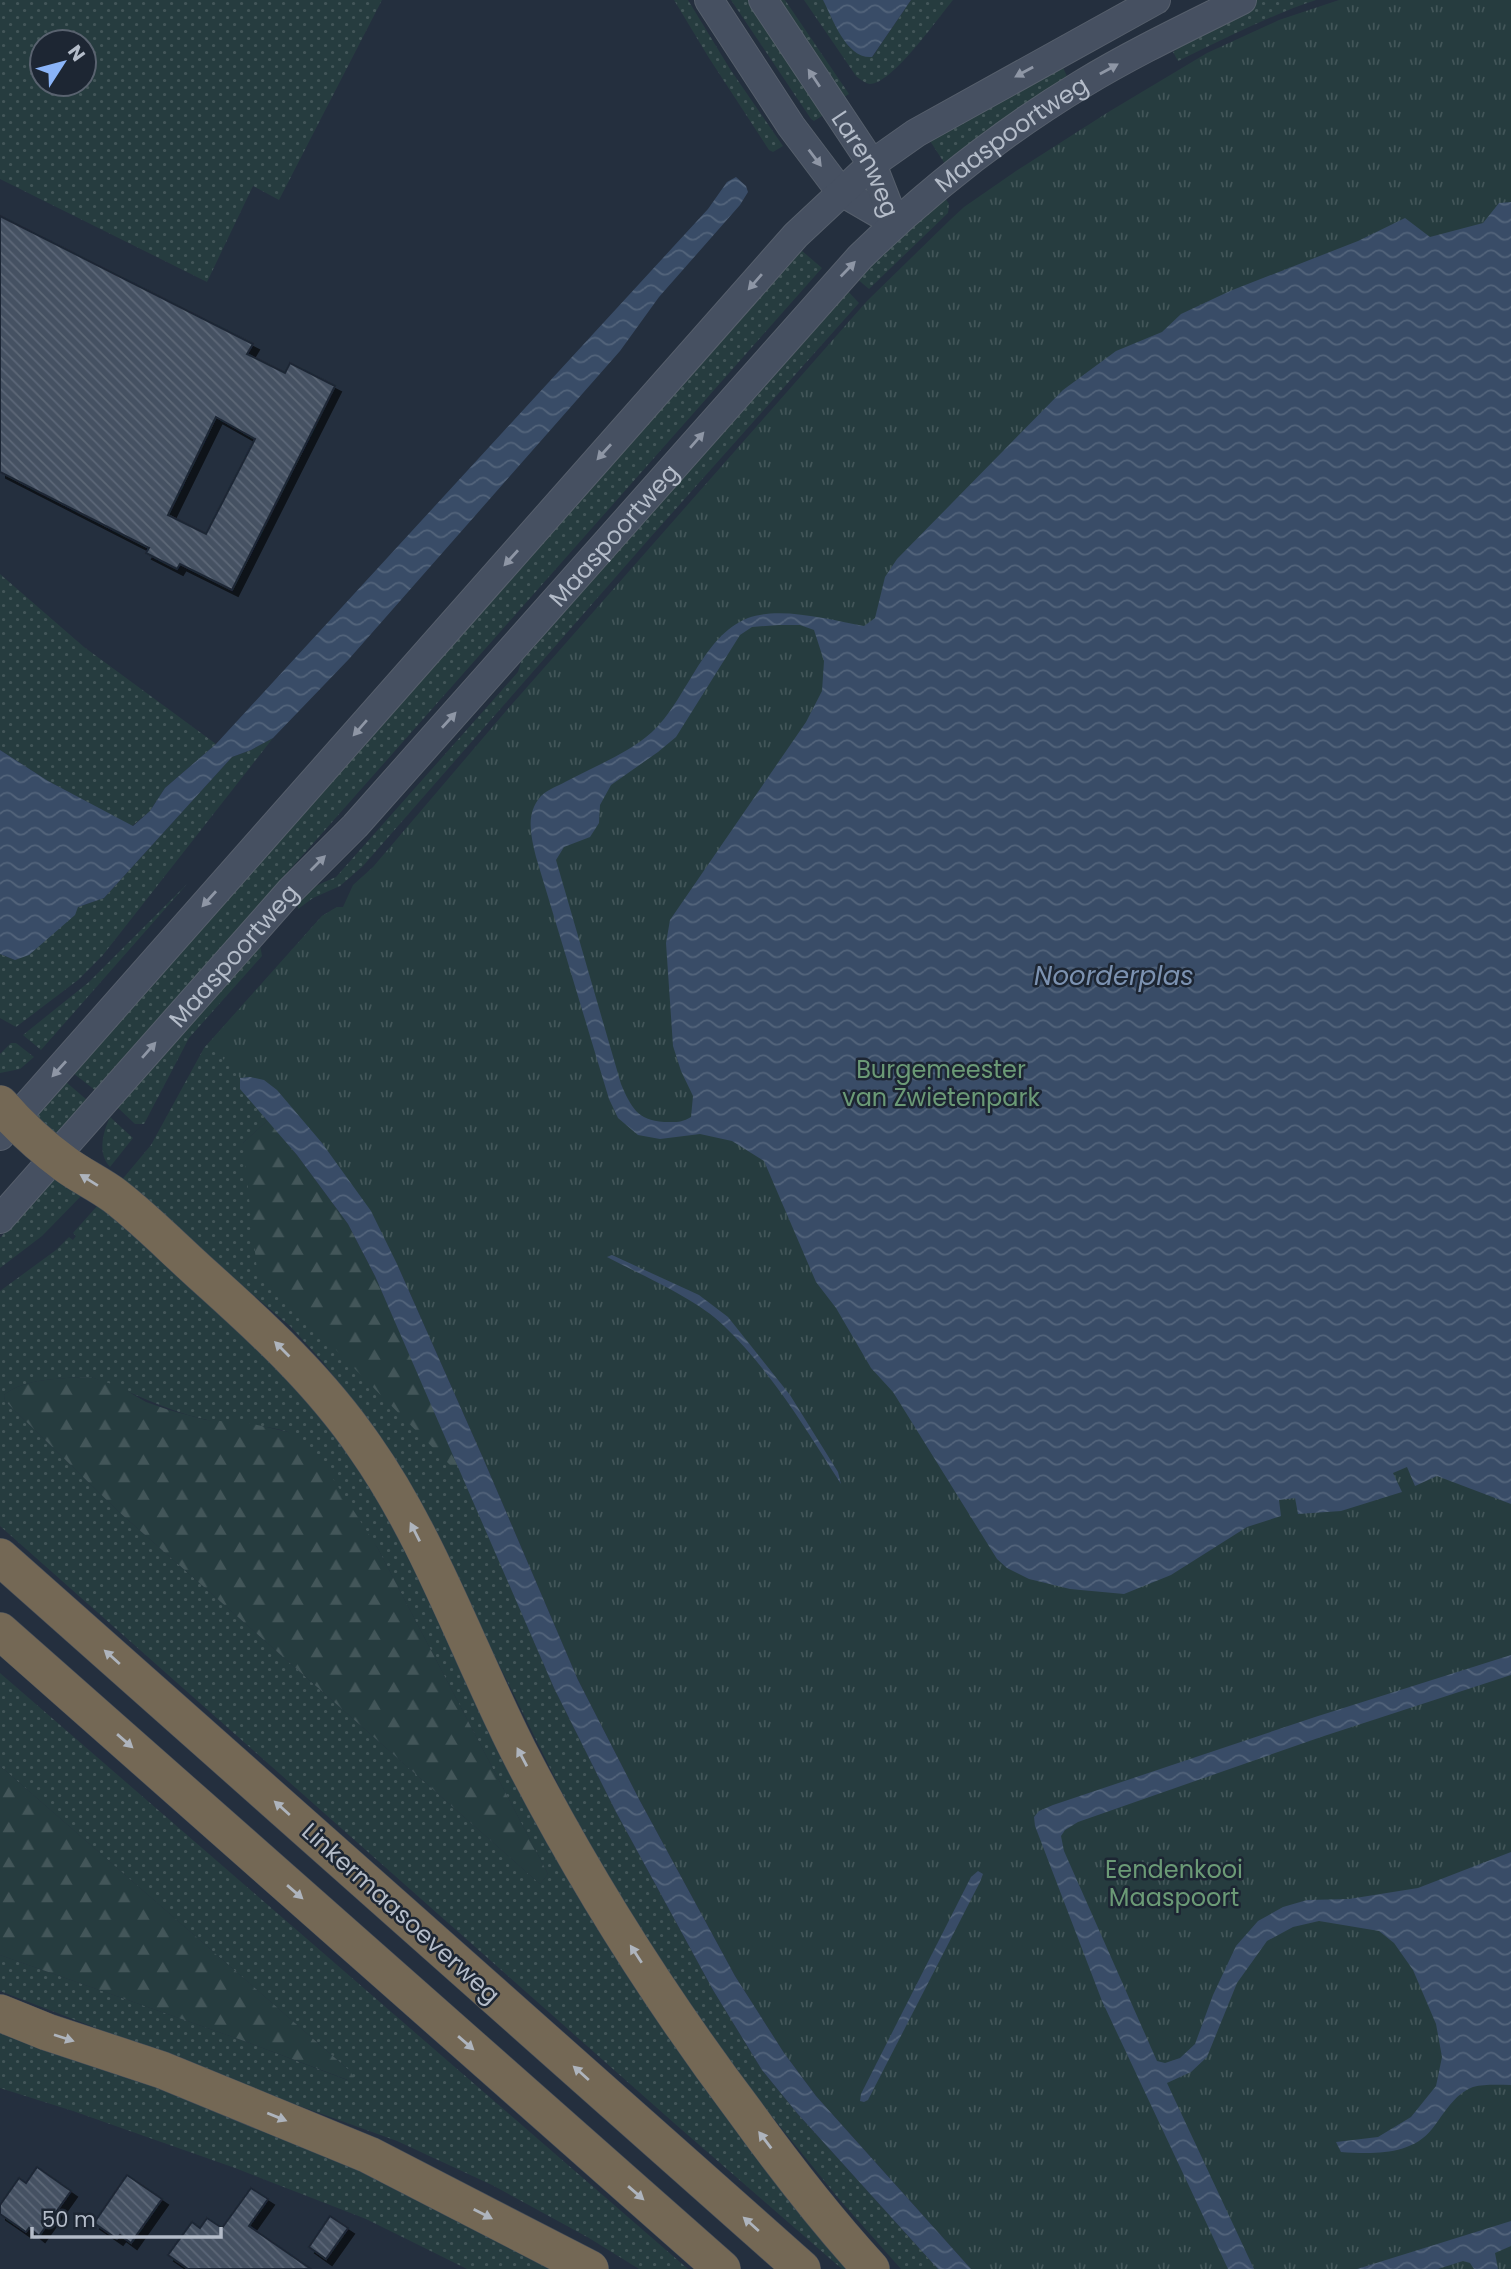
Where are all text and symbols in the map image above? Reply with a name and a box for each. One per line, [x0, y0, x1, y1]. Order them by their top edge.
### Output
north arrow [28, 28, 98, 98]
text: N [61, 40, 91, 67]
one-way arrow [1100, 63, 1119, 75]
one-way arrow [1015, 66, 1034, 78]
street label: Maaspoortweg [927, 68, 1094, 200]
one-way arrow [808, 69, 821, 88]
street label: Larenweg [824, 104, 907, 222]
one-way arrow [808, 149, 823, 167]
one-way arrow [839, 261, 856, 278]
one-way arrow [747, 273, 763, 291]
one-way arrow [689, 431, 705, 449]
one-way arrow [596, 443, 612, 461]
street label: Maaspoortweg [541, 456, 686, 614]
one-way arrow [503, 549, 519, 567]
one-way arrow [440, 712, 456, 729]
one-way arrow [352, 719, 368, 737]
one-way arrow [309, 855, 325, 872]
street label: Maaspoortweg [161, 877, 306, 1034]
one-way arrow [201, 890, 217, 908]
water label: Noorderplas [1034, 958, 1194, 994]
one-way arrow [141, 1041, 157, 1059]
park label: Burgemeester van Zwietenpark [842, 1053, 1040, 1114]
one-way arrow [52, 1061, 67, 1078]
one-way arrow [80, 1174, 99, 1187]
one-way arrow [274, 1341, 291, 1357]
one-way arrow [410, 1522, 421, 1542]
one-way arrow [103, 1649, 121, 1665]
one-way arrow [116, 1733, 133, 1749]
one-way arrow [516, 1747, 528, 1766]
one-way arrow [274, 1801, 291, 1816]
street label: Linkermaasoeverweg [295, 1815, 507, 2011]
park label: Eendenkooi Maaspoort [1105, 1853, 1243, 1914]
one-way arrow [286, 1884, 304, 1900]
one-way arrow [629, 1944, 642, 1963]
one-way arrow [53, 2033, 74, 2044]
one-way arrow [457, 2034, 474, 2050]
one-way arrow [572, 2065, 590, 2081]
one-way arrow [266, 2112, 287, 2123]
one-way arrow [759, 2131, 773, 2149]
one-way arrow [627, 2185, 645, 2201]
scale bar [32, 2196, 220, 2240]
text: 50 m [42, 2205, 96, 2234]
one-way arrow [473, 2207, 493, 2219]
one-way arrow [742, 2216, 760, 2232]

